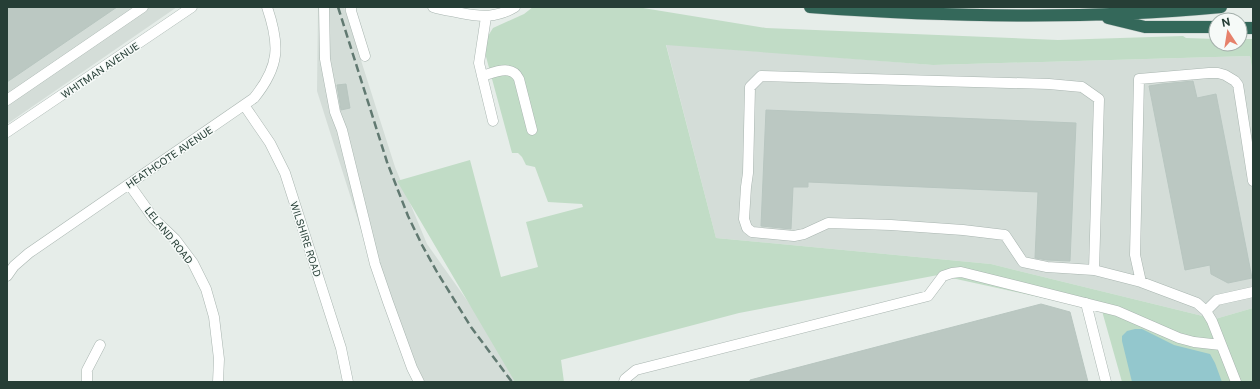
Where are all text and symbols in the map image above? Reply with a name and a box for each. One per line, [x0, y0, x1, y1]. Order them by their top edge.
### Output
north arrow [1208, 12, 1248, 52]
text: N [1220, 15, 1231, 29]
street label: WHITMAN AVENUE [59, 39, 141, 101]
street label: HEATHCOTE AVENUE [123, 123, 215, 191]
street label: WILSHIRE ROAD [288, 200, 324, 278]
street label: LELAND ROAD [142, 204, 196, 266]

